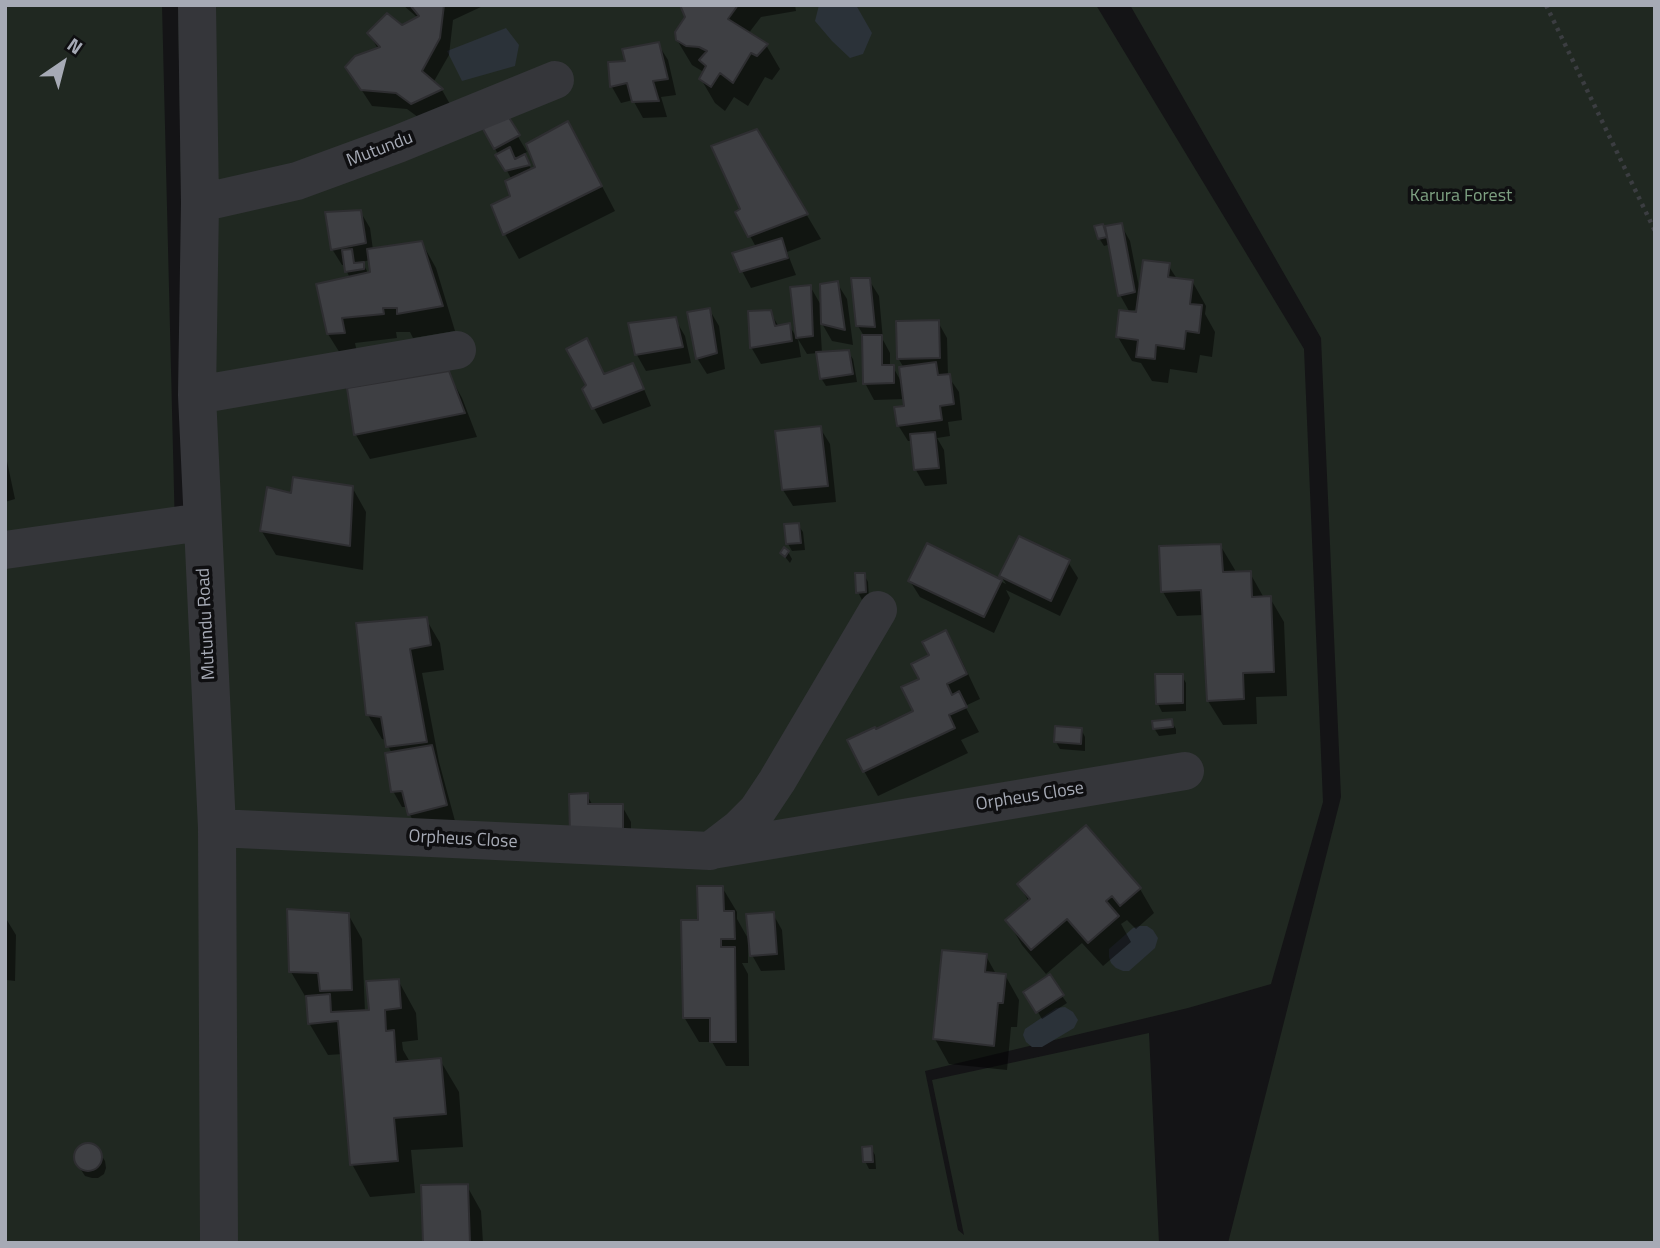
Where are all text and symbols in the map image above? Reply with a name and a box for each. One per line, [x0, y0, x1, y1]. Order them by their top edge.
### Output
north arrow [28, 28, 98, 98]
text: N [62, 30, 89, 61]
street label: Mutundu [344, 127, 416, 173]
park label: Karura Forest [1410, 186, 1512, 208]
street label: Mutundu Road [193, 567, 221, 681]
street label: Orpheus Close [974, 778, 1086, 816]
street label: Orpheus Close [408, 826, 518, 854]

